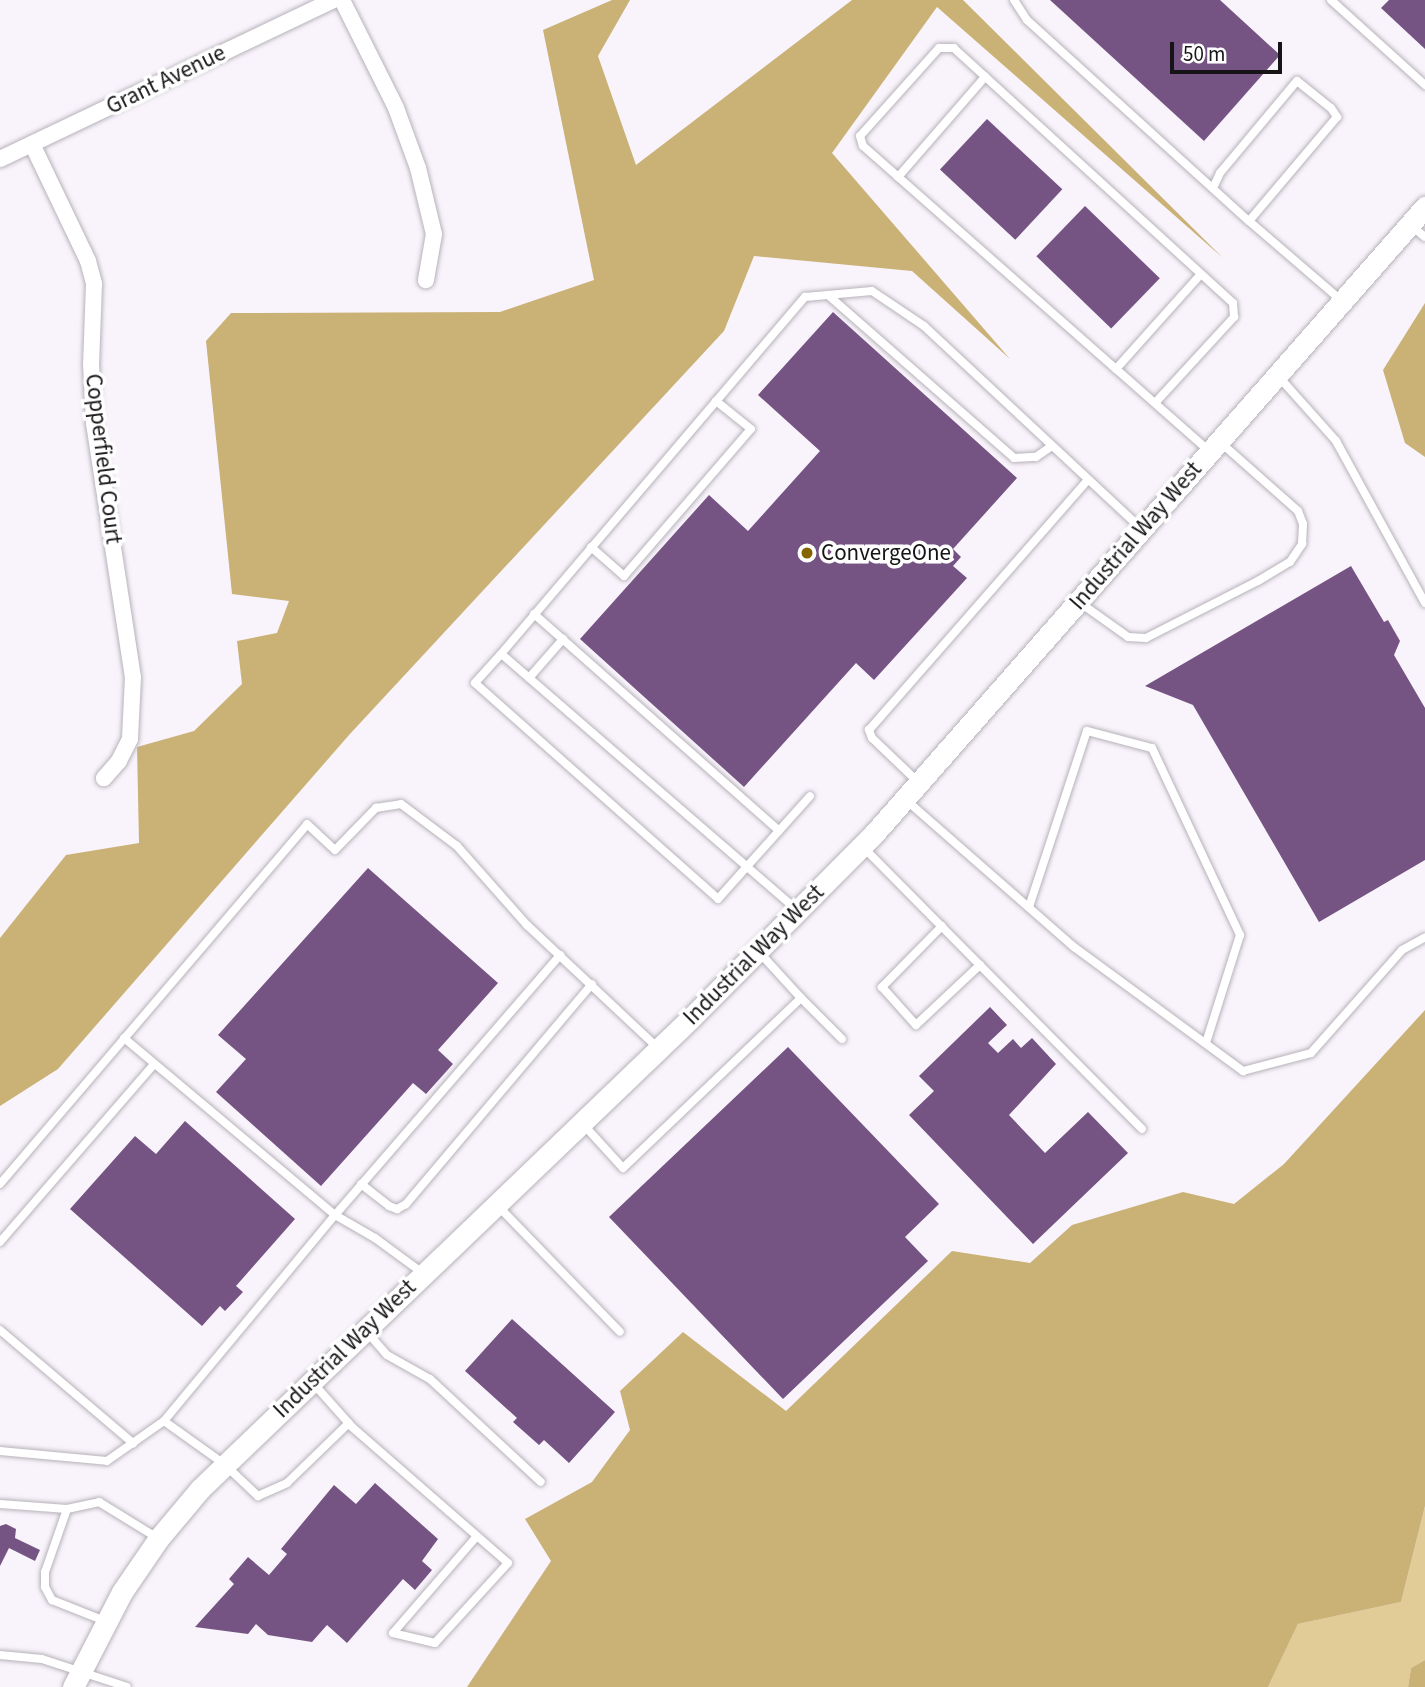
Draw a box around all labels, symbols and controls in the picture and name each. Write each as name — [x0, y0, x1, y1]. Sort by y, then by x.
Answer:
scale bar — [1173, 28, 1285, 72]
street label: Grant Avenue — [102, 39, 230, 121]
text: 50 m — [1183, 39, 1225, 69]
street label: Copperfield Court — [79, 372, 127, 546]
street label: Industrial Way West — [1064, 456, 1208, 616]
place label: ConvergeOne — [821, 539, 951, 567]
marker: ConvergeOne — [799, 545, 815, 561]
street label: Industrial Way West — [678, 879, 830, 1031]
street label: Industrial Way West — [268, 1274, 422, 1424]

